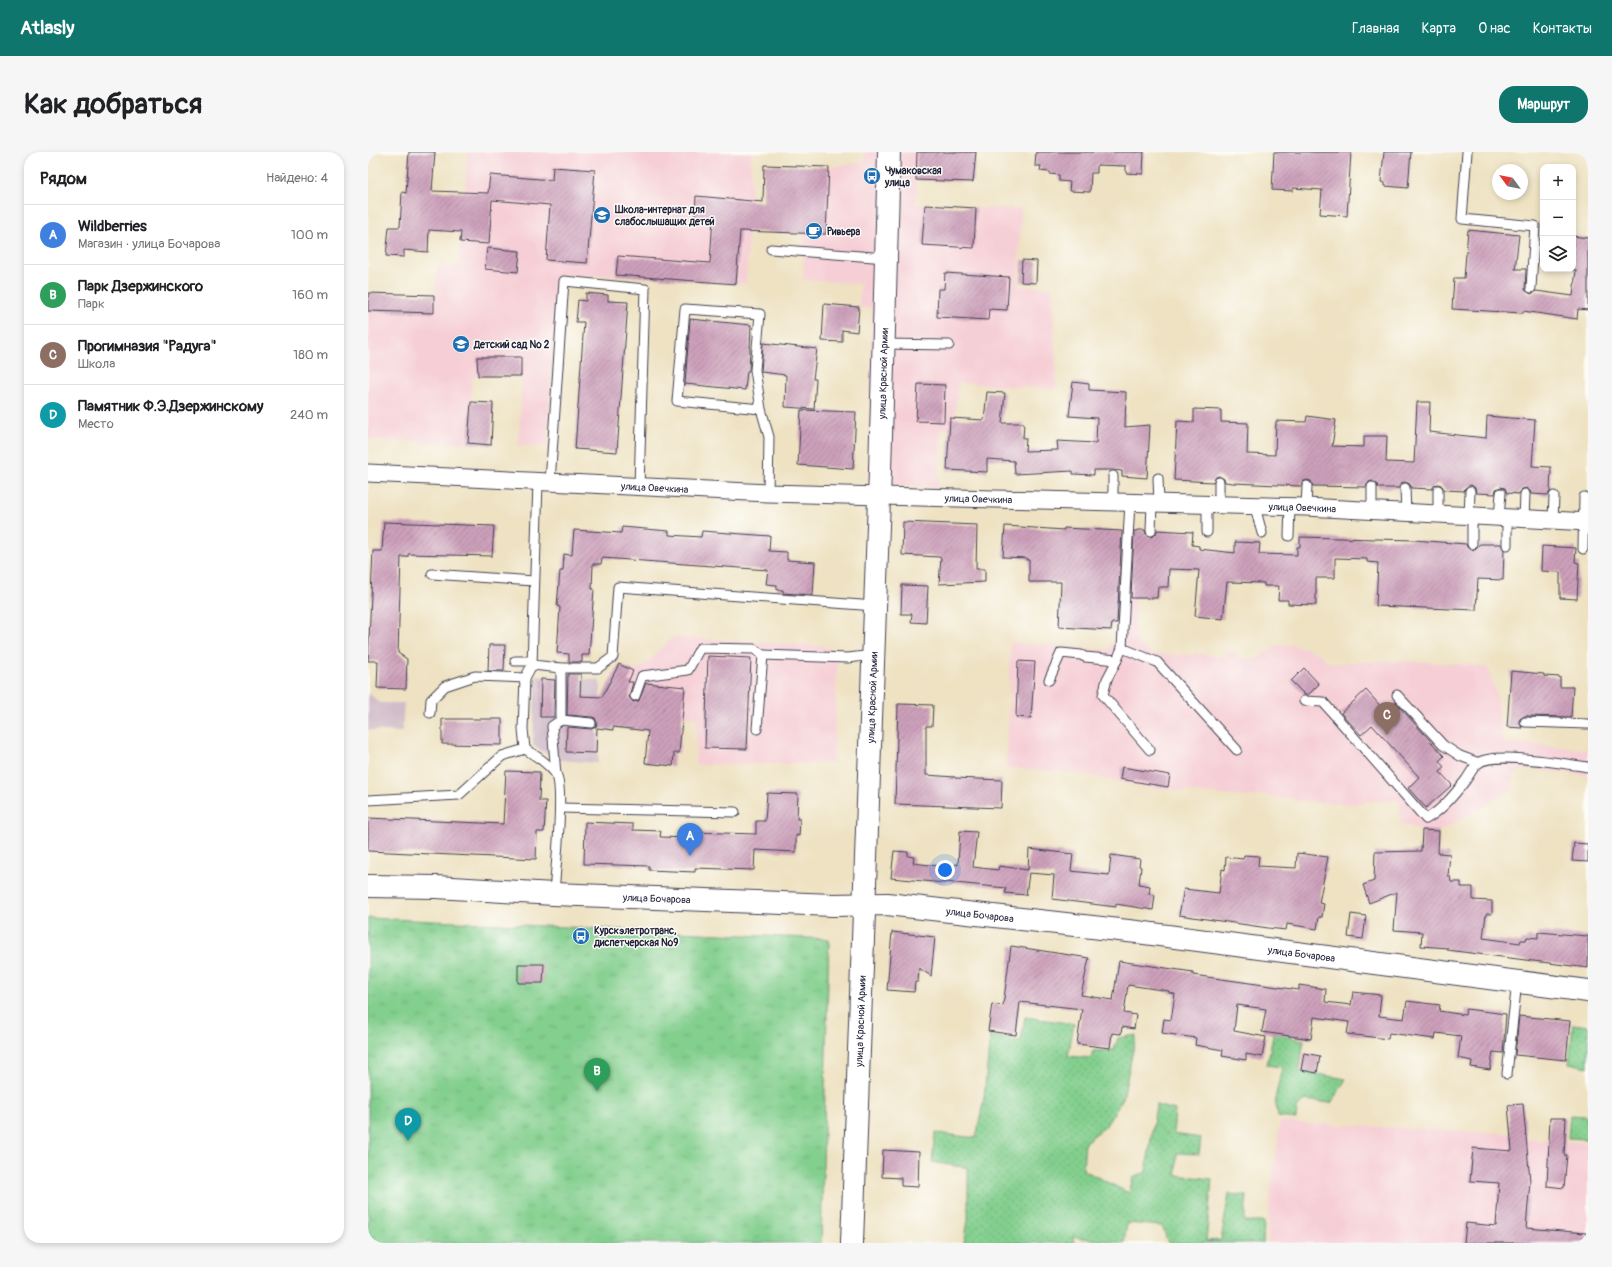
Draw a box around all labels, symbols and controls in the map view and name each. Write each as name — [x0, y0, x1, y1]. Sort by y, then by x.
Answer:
text: Atlasly — [20, 16, 74, 40]
text: Главная — [1352, 20, 1399, 37]
text: Карта — [1421, 20, 1456, 37]
text: О нас — [1478, 20, 1511, 37]
text: Контакты — [1533, 20, 1592, 37]
button: Маршрут — [1499, 86, 1588, 123]
text: Как добраться — [24, 87, 202, 122]
north arrow — [1492, 164, 1528, 200]
map controls — [1540, 164, 1576, 272]
button: + — [1540, 164, 1576, 200]
place label: Чумаковская улица — [884, 165, 942, 189]
bus stop icon: Чумаковская улица — [862, 166, 882, 186]
text: Рядом — [40, 168, 87, 189]
text: Найдено: 4 — [266, 170, 328, 186]
button: − — [1540, 200, 1576, 236]
place label: Школа-интернат для слабослышащих детей — [614, 204, 715, 228]
school or university icon: Школа-интернат для слабослышащих детей — [592, 205, 612, 225]
text: Wildberries — [78, 217, 147, 236]
cafe icon: Ривьера — [804, 221, 824, 241]
place label: Ривьера — [827, 226, 861, 238]
text: A — [49, 227, 57, 243]
text: 100 m — [291, 227, 328, 243]
text: Магазин · улица Бочарова — [78, 236, 220, 252]
button: layers — [1540, 236, 1576, 272]
text: Парк Дзержинского — [78, 277, 203, 296]
text: B — [49, 287, 57, 303]
text: 160 m — [292, 287, 328, 303]
text: Парк — [78, 296, 105, 312]
street label: улица Красной Армии — [876, 327, 891, 420]
school or university icon: Детский сад № 2 — [451, 334, 471, 354]
text: Прогимназия "Радуга" — [78, 337, 217, 356]
place label: Детский сад № 2 — [473, 339, 550, 351]
text: C — [49, 347, 57, 363]
text: 180 m — [293, 347, 328, 363]
text: Школа — [78, 356, 115, 372]
text: Памятник Ф.Э.Дзержинскому — [78, 397, 263, 416]
text: D — [49, 407, 57, 423]
text: 240 m — [290, 407, 328, 423]
text: Место — [78, 416, 114, 432]
street label: улица Овечкина — [619, 481, 689, 496]
street label: улица Овечкина — [943, 493, 1013, 506]
street label: улица Овечкина — [1267, 501, 1337, 516]
street label: улица Красной Армии — [865, 651, 880, 744]
pin: C — [1374, 702, 1400, 735]
pin: A — [677, 823, 703, 856]
your location — [935, 860, 955, 880]
street label: улица Бочарова — [622, 892, 691, 906]
street label: улица Бочарова — [944, 906, 1015, 925]
place label: Курскэлетротранс, диспетчерская №9 — [593, 925, 678, 949]
bus stop icon: Курскэлетротранс, диспетчерская №9 — [571, 926, 591, 946]
street label: улица Бочарова — [1266, 944, 1336, 965]
street label: улица Красной Армии — [853, 975, 869, 1068]
pin: B — [584, 1058, 610, 1091]
pin: D — [395, 1108, 421, 1141]

